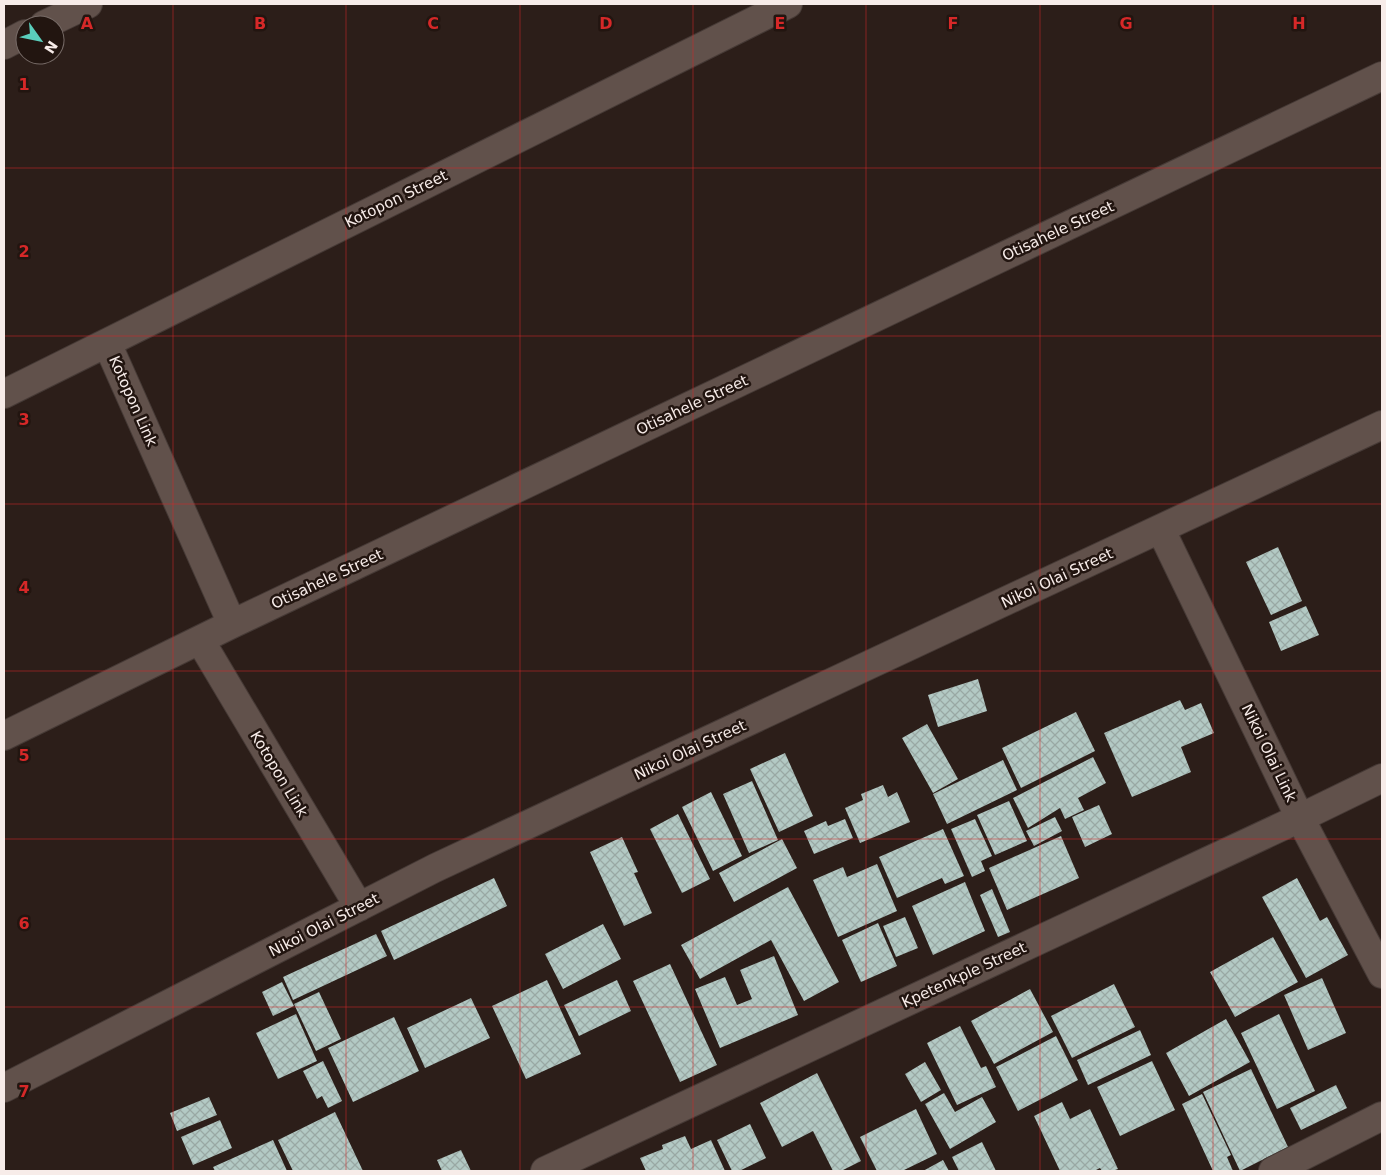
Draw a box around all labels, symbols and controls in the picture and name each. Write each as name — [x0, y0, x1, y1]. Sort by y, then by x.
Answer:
text: A — [81, 14, 94, 33]
text: B — [254, 14, 266, 33]
text: C — [427, 14, 439, 33]
text: D — [599, 14, 613, 33]
text: E — [775, 14, 785, 33]
text: F — [948, 14, 958, 33]
text: G — [1119, 14, 1133, 33]
text: H — [1292, 14, 1306, 33]
north arrow — [15, 15, 65, 65]
text: N — [41, 38, 61, 56]
text: 1 — [18, 75, 30, 94]
street label: Kotopon Street — [342, 166, 450, 232]
street label: Otisahele Street — [999, 197, 1117, 265]
text: 2 — [18, 242, 30, 261]
street label: Kotopon Link — [105, 353, 161, 449]
street label: Otisahele Street — [633, 371, 751, 439]
text: 3 — [18, 410, 30, 429]
street label: Nikoi Olai Street — [998, 544, 1116, 612]
street label: Otisahele Street — [268, 545, 386, 613]
text: 4 — [18, 578, 30, 597]
street label: Nikoi Olai Link — [1238, 701, 1301, 805]
street label: Nikoi Olai Street — [631, 716, 749, 784]
street label: Kotopon Link — [246, 728, 312, 820]
text: 5 — [18, 746, 30, 765]
street label: Nikoi Olai Street — [266, 889, 382, 961]
text: 6 — [18, 914, 30, 933]
street label: Kpetenkple Street — [899, 938, 1029, 1012]
text: 7 — [18, 1082, 30, 1101]

